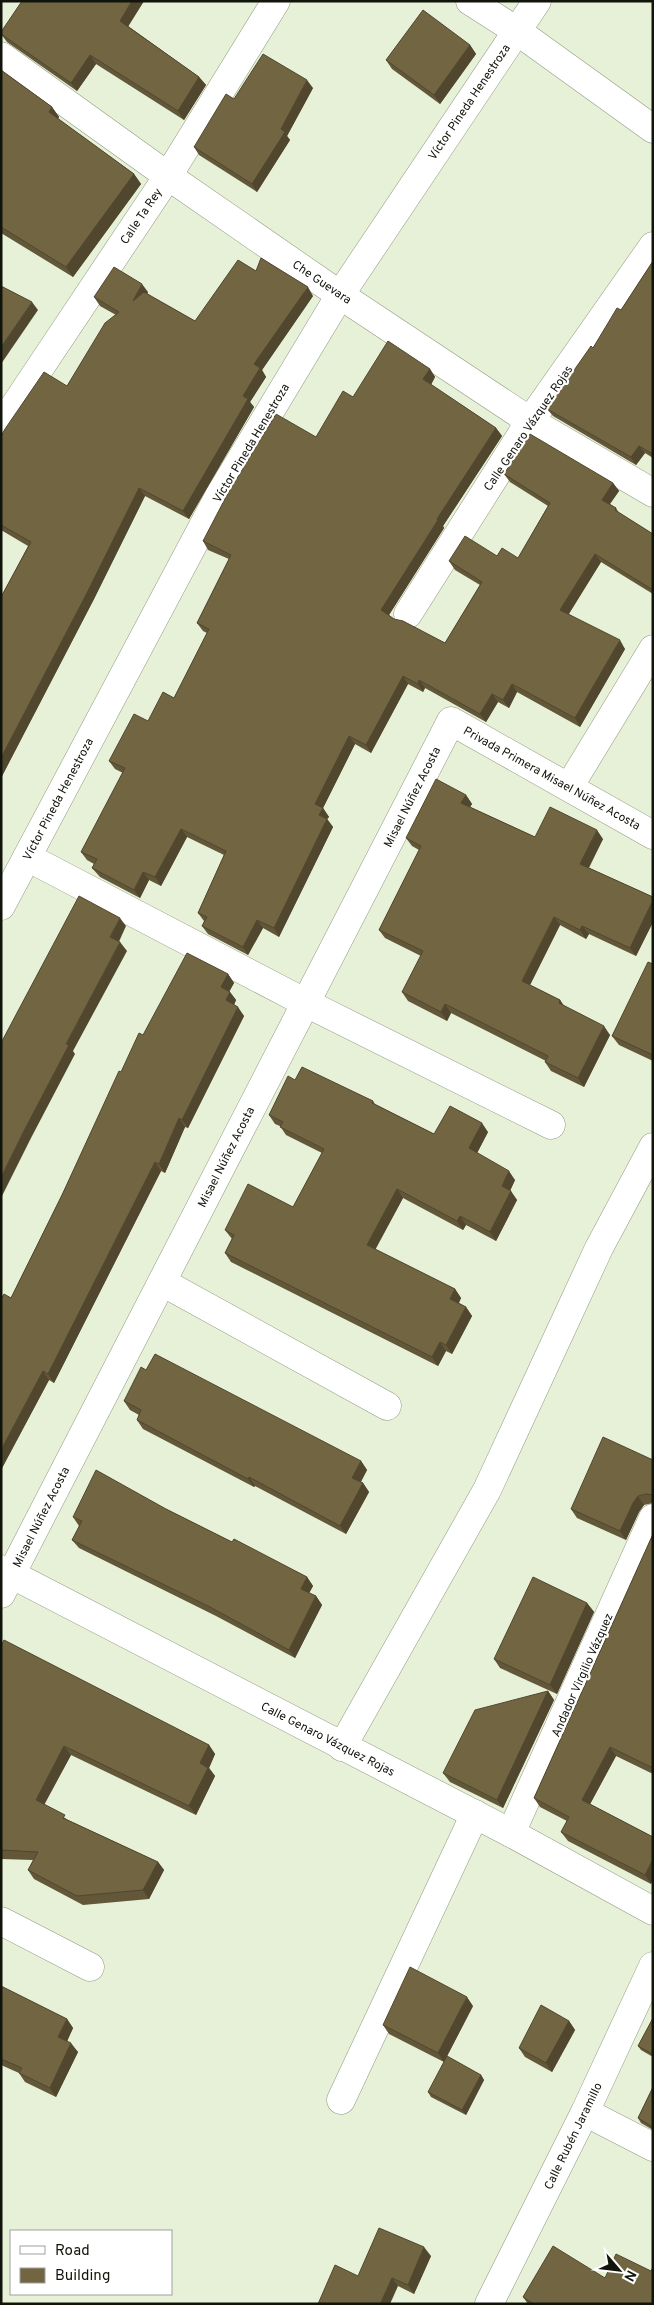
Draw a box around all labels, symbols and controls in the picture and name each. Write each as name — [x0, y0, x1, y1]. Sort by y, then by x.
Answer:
street label: Víctor Pineda Henestroza — [425, 41, 515, 164]
street label: Calle Ta Rey — [117, 185, 167, 248]
street label: Che Guevara — [289, 257, 354, 309]
street label: Calle Genaro Vázquez Rojas — [481, 363, 577, 495]
street label: Víctor Pineda Henestroza — [210, 381, 294, 506]
street label: Privada Primera Misael Núñez Acosta — [460, 723, 643, 834]
street label: Víctor Pineda Henestroza — [20, 735, 98, 864]
street label: Misael Núñez Acosta — [381, 744, 445, 850]
street label: Misael Núñez Acosta — [195, 1104, 259, 1210]
street label: Misael Núñez Acosta — [10, 1464, 74, 1570]
street label: Andador Virgilio Vázquez — [548, 1611, 617, 1740]
street label: Calle Genaro Vázquez Rojas — [258, 1699, 397, 1781]
street label: Calle Rubén Jaramillo — [541, 2080, 607, 2193]
legend — [10, 2230, 172, 2295]
text: Road — [55, 2242, 90, 2261]
north arrow — [594, 2245, 644, 2295]
text: Building — [55, 2267, 110, 2286]
text: N — [619, 2267, 639, 2284]

